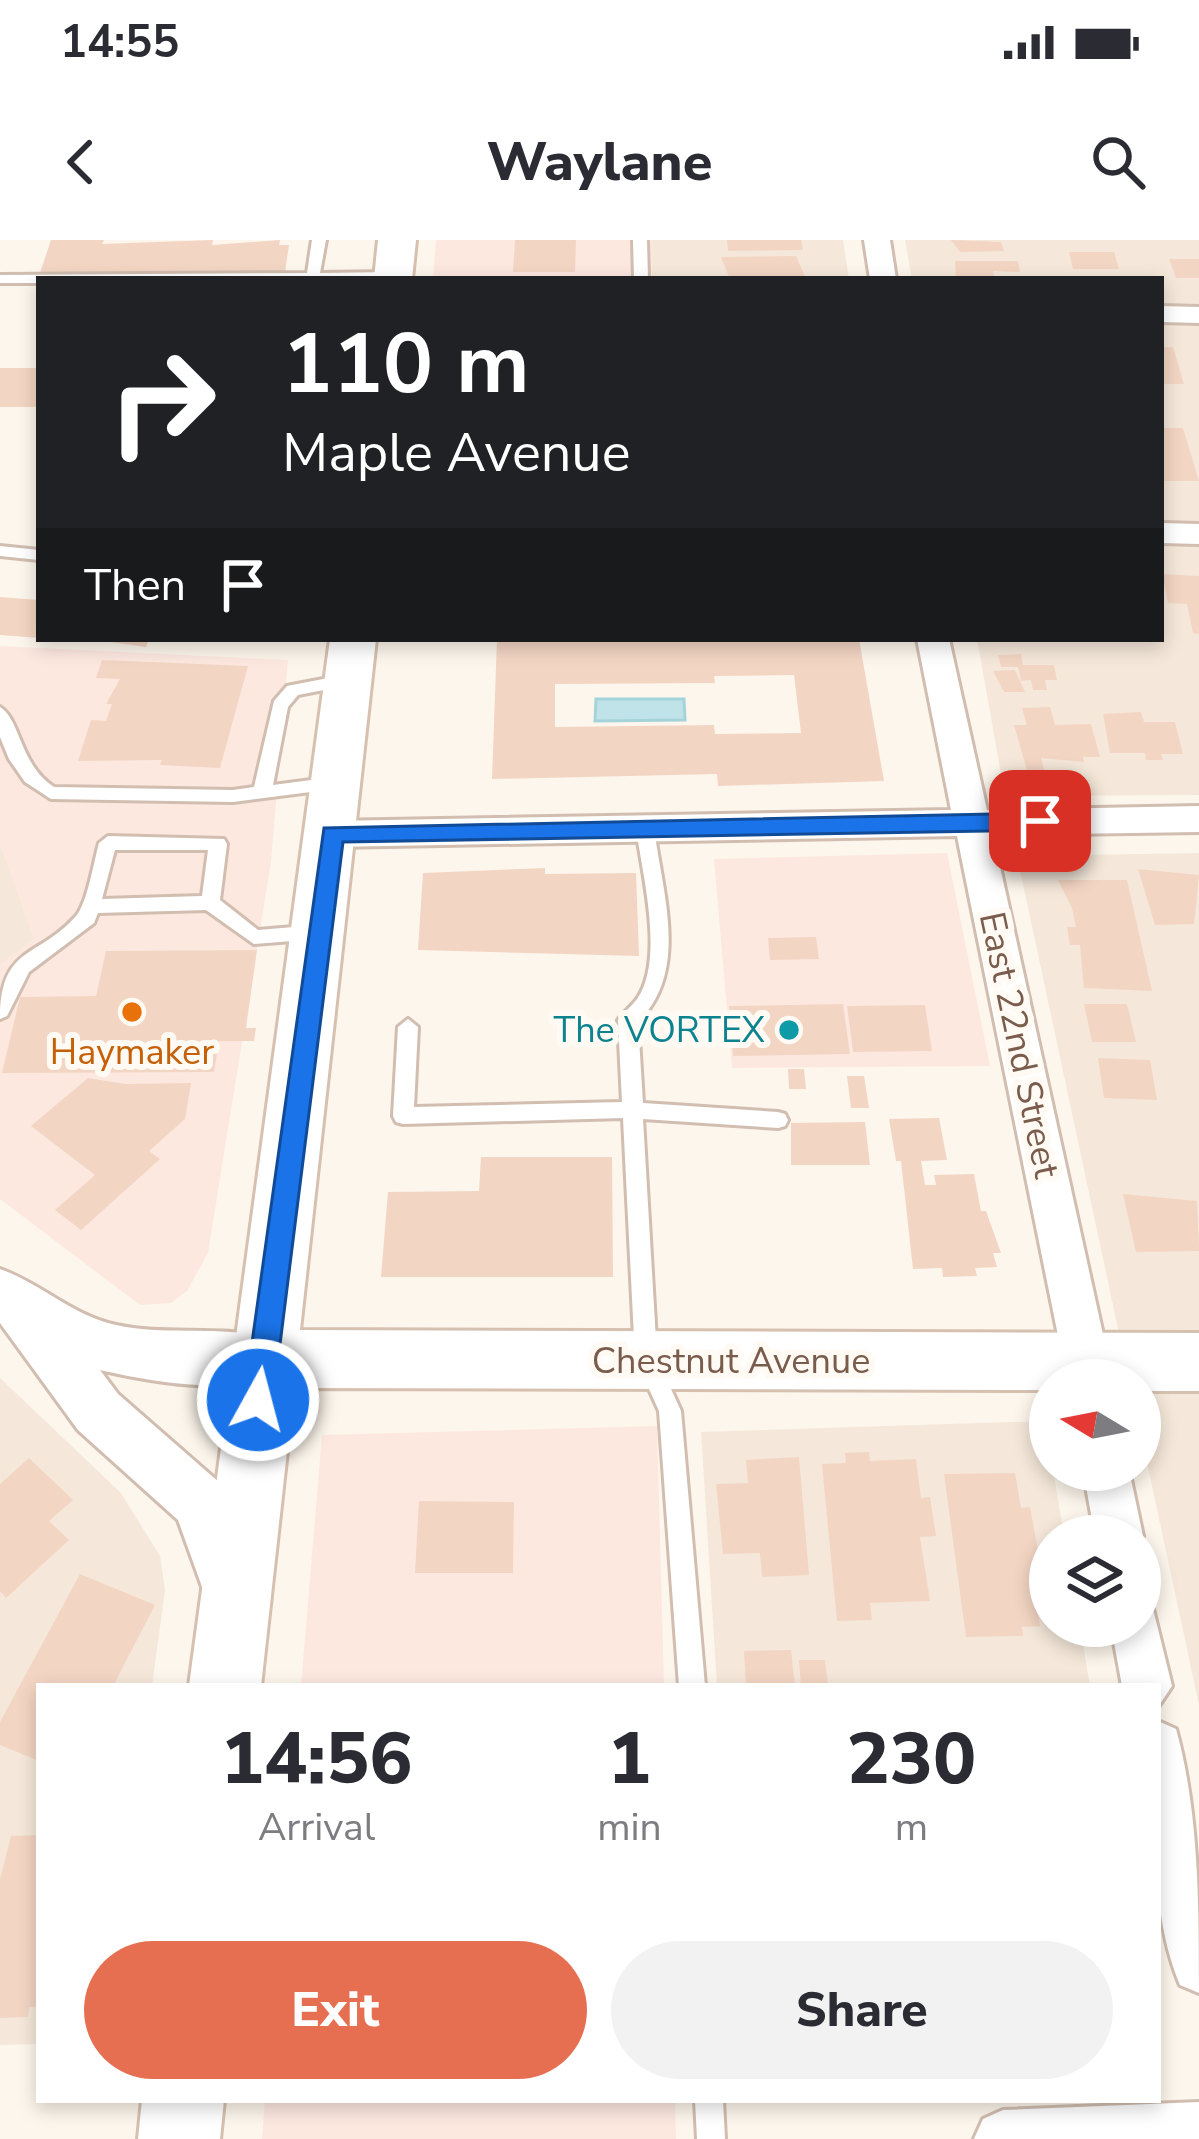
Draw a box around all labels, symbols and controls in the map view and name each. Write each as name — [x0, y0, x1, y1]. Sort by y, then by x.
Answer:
text: 14:55 — [60, 12, 179, 73]
text: Waylane — [487, 125, 712, 199]
icon: back — [48, 129, 114, 195]
icon: search — [1085, 129, 1151, 195]
text: 110 m — [282, 307, 530, 422]
icon: right — [84, 324, 240, 480]
text: Maple Avenue — [282, 416, 630, 490]
icon: arrive — [210, 552, 276, 618]
text: Then — [84, 555, 186, 616]
pin — [989, 770, 1091, 872]
icon: arrive — [1007, 788, 1073, 854]
street label: East 22nd Street — [967, 907, 1071, 1183]
marker: Haymaker — [119, 999, 145, 1025]
place label: The VORTEX — [554, 1006, 766, 1055]
marker: The VORTEX — [776, 1017, 802, 1043]
place label: Haymaker — [50, 1028, 214, 1077]
position arrow — [195, 1337, 321, 1463]
street label: Chestnut Avenue — [592, 1337, 870, 1386]
north arrow — [1029, 1359, 1161, 1491]
map controls — [1029, 1359, 1161, 1647]
button: layers — [1029, 1515, 1161, 1647]
text: 14:56 — [221, 1710, 412, 1808]
text: 1 — [608, 1710, 651, 1808]
text: 230 — [847, 1710, 976, 1808]
text: Arrival — [258, 1801, 375, 1854]
text: min — [597, 1801, 662, 1854]
text: m — [895, 1801, 928, 1854]
button: Exit — [84, 1941, 587, 2079]
button: Share — [611, 1941, 1113, 2079]

